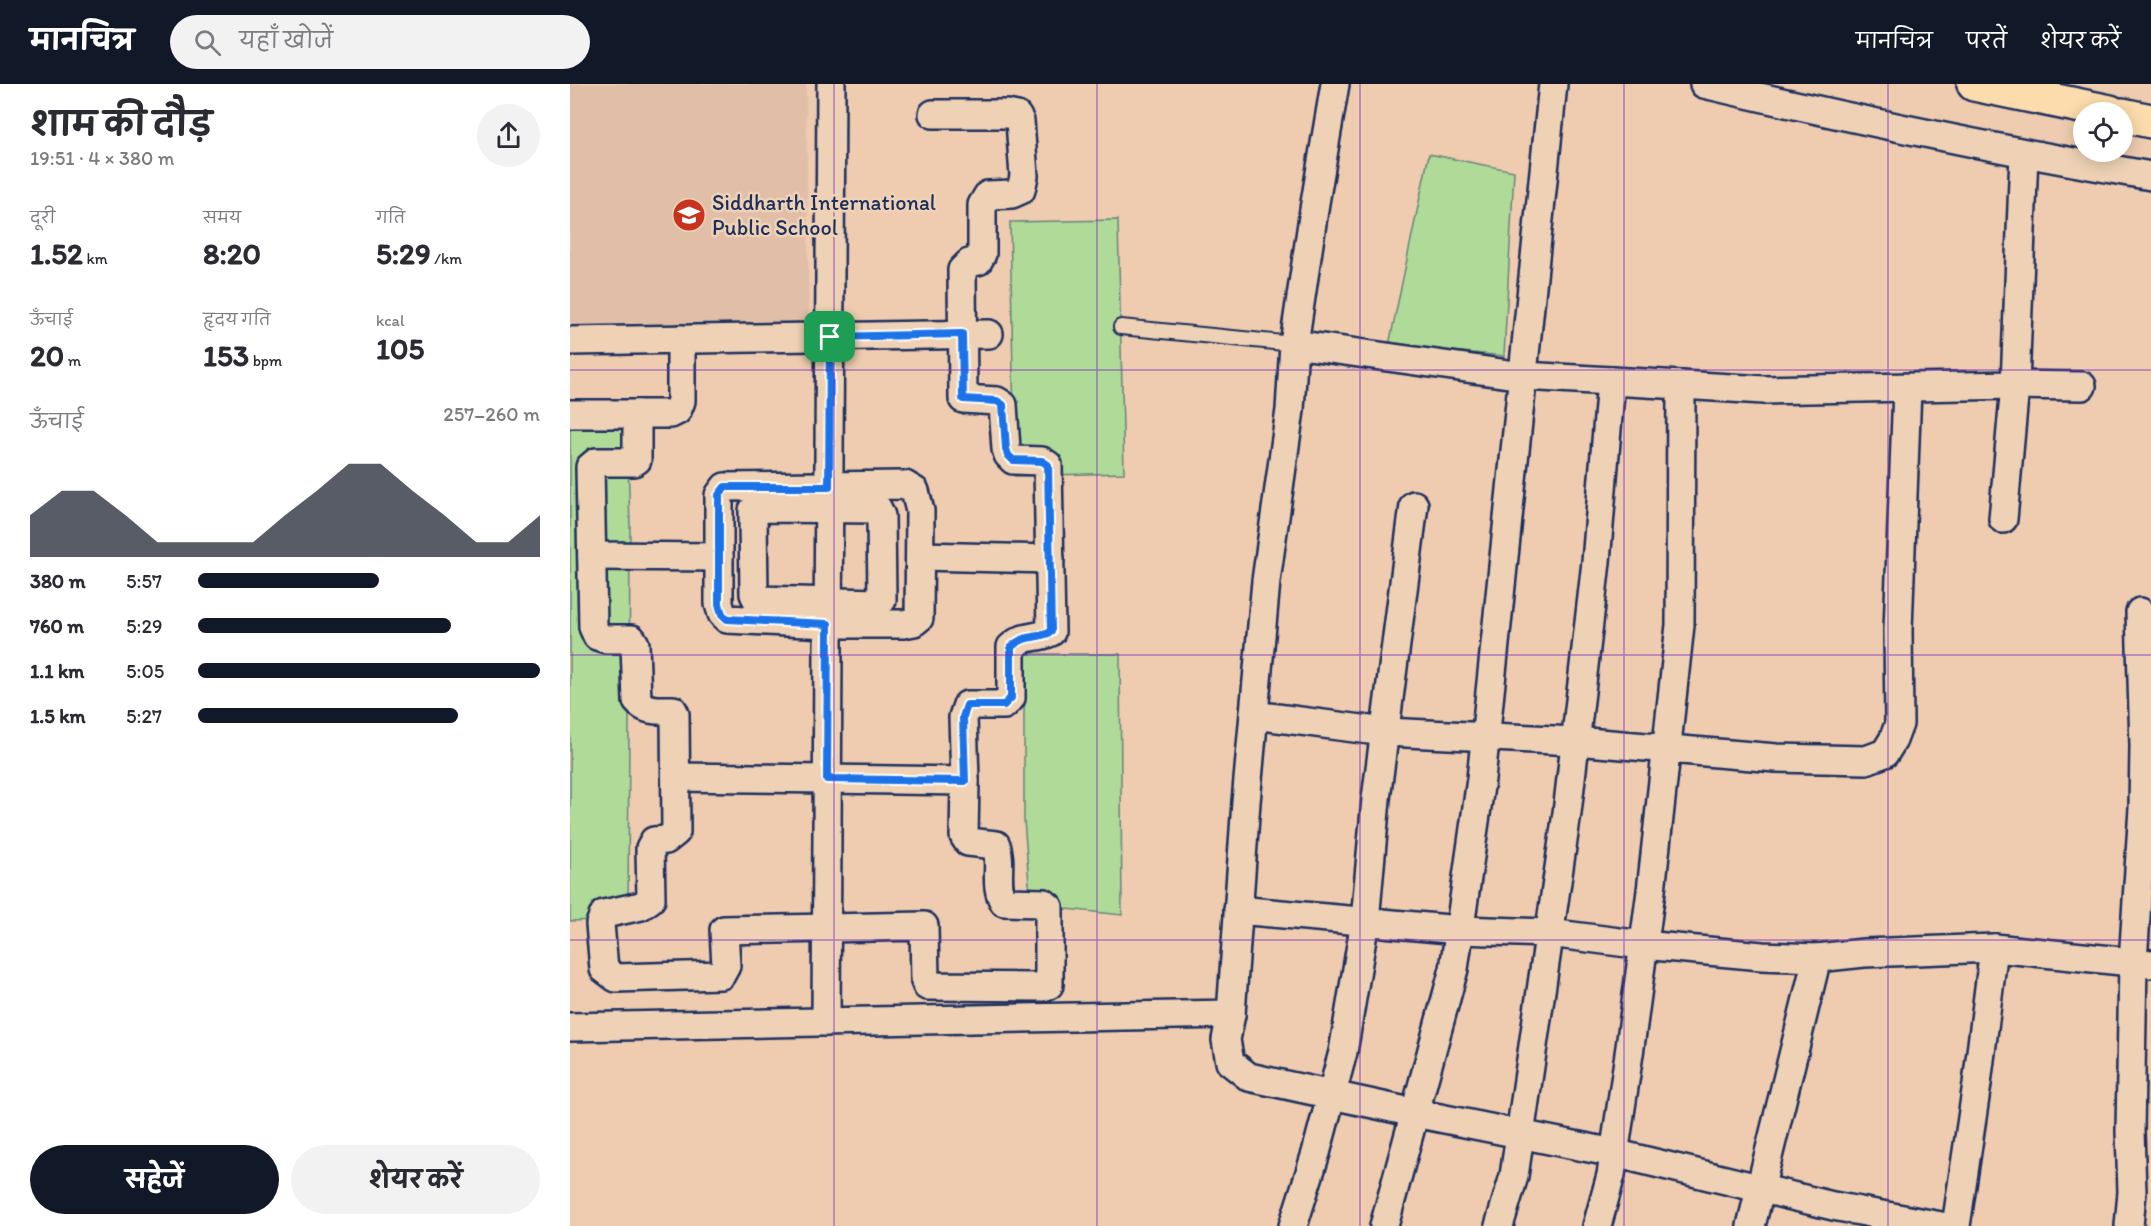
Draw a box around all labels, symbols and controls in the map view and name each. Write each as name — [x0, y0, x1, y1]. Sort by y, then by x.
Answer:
search box — [170, 15, 590, 69]
text: मानचित्र — [30, 23, 134, 57]
icon: search — [191, 26, 224, 59]
text: यहाँ खोजें — [239, 27, 333, 54]
text: मानचित्र — [1856, 28, 1933, 53]
text: परतें — [1966, 28, 2007, 53]
text: शेयर करें — [2040, 28, 2121, 53]
map controls — [2073, 102, 2133, 162]
button: locate — [2073, 102, 2133, 162]
text: शाम की दौड़ — [30, 104, 212, 143]
button: share — [477, 104, 540, 167]
text: 19:51 · 4 × 380 m — [30, 146, 175, 170]
place label: Siddharth International Public School — [712, 189, 936, 241]
school or university icon: Siddharth International Public School — [671, 197, 707, 233]
text: दूरी — [30, 208, 55, 227]
text: समय — [203, 208, 241, 227]
text: गति — [376, 208, 405, 227]
text: 1.52 — [30, 235, 83, 272]
text: 8:20 — [203, 235, 261, 272]
text: 5:29 — [376, 235, 431, 272]
text: km — [83, 249, 108, 268]
text: /km — [431, 249, 462, 268]
text: ऊँचाई — [30, 310, 73, 329]
text: हृदय गति — [203, 310, 270, 329]
text: kcal — [376, 311, 404, 330]
pin — [804, 311, 855, 362]
icon: arrive — [813, 320, 846, 353]
text: 105 — [376, 330, 424, 367]
text: 20 — [30, 337, 64, 374]
text: 153 — [203, 337, 249, 374]
text: m — [64, 351, 81, 370]
text: bpm — [249, 351, 282, 370]
text: 257–260 m — [443, 402, 540, 426]
text: ऊँचाई — [30, 409, 84, 433]
text: 380 m — [30, 569, 86, 593]
text: 5:57 — [126, 569, 162, 593]
text: 760 m — [30, 614, 84, 638]
text: 5:29 — [126, 614, 162, 638]
text: 1.1 km — [30, 659, 84, 683]
text: 5:05 — [126, 659, 164, 683]
text: 1.5 km — [30, 704, 86, 728]
text: 5:27 — [126, 704, 162, 728]
button: सहेजें — [30, 1145, 279, 1214]
button: शेयर करें — [291, 1145, 540, 1214]

